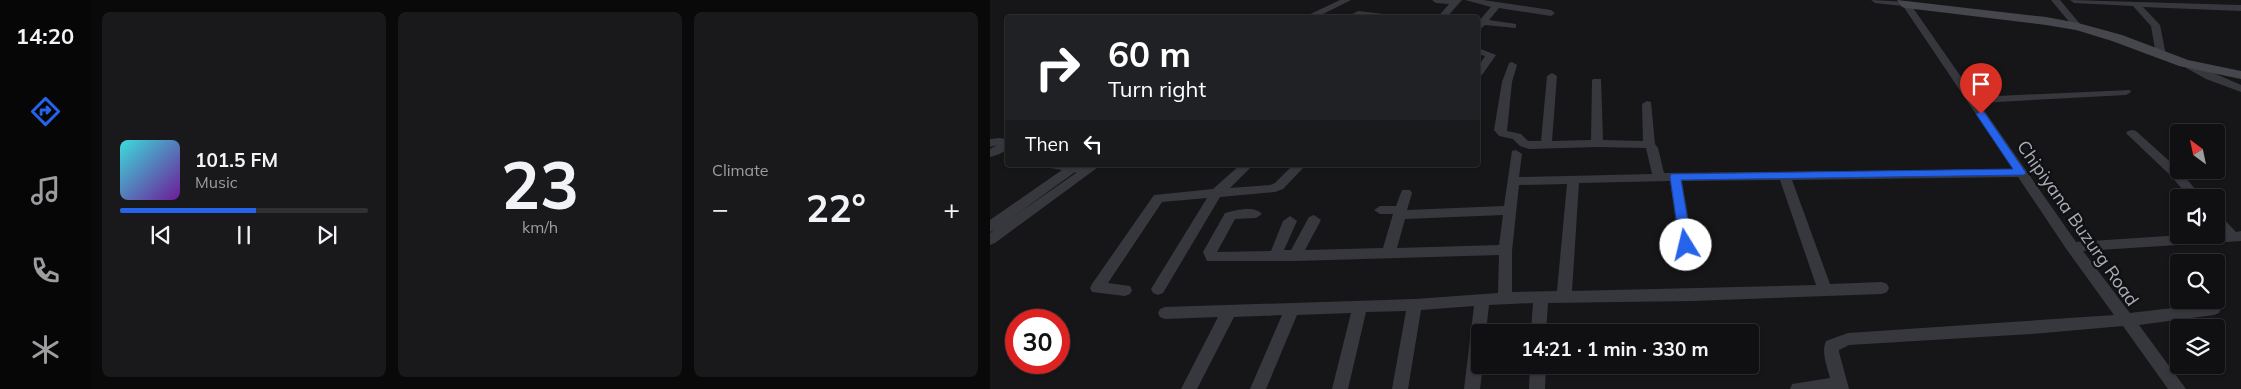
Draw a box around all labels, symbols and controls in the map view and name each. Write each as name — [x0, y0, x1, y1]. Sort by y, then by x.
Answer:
text: 14:20 — [16, 22, 74, 50]
text: 60 m — [1108, 32, 1191, 76]
icon: right — [1025, 35, 1090, 100]
pin — [1960, 63, 2002, 114]
icon: arrive — [1967, 70, 1995, 98]
text: Turn right — [1108, 75, 1206, 103]
icon: directions — [28, 94, 63, 129]
north arrow — [2170, 124, 2225, 179]
map controls — [2170, 124, 2225, 374]
icon: left — [1079, 130, 1107, 158]
text: Then — [1025, 132, 1069, 156]
street label: Chipiyana Buzurg Road — [2012, 136, 2144, 310]
text: 23 — [501, 144, 579, 225]
text: 101.5 FM — [195, 148, 278, 172]
text: Climate — [712, 160, 768, 180]
text: Music — [195, 172, 238, 192]
icon: music — [28, 173, 63, 208]
text: 22° — [806, 184, 866, 232]
button: sound — [2170, 189, 2225, 244]
text: − — [712, 191, 729, 226]
text: + — [943, 191, 960, 226]
text: km/h — [522, 217, 558, 237]
position arrow — [1659, 218, 1711, 270]
icon: previous — [147, 221, 175, 249]
icon: pause — [230, 221, 258, 249]
icon: next — [313, 221, 341, 249]
icon: phone — [28, 253, 63, 288]
button: search — [2170, 254, 2225, 309]
speed limit sign: 30 — [1005, 309, 1070, 374]
button: layers — [2170, 319, 2225, 374]
icon: climate — [28, 332, 63, 367]
text: 14:21 · 1 min · 330 m — [1521, 337, 1709, 361]

